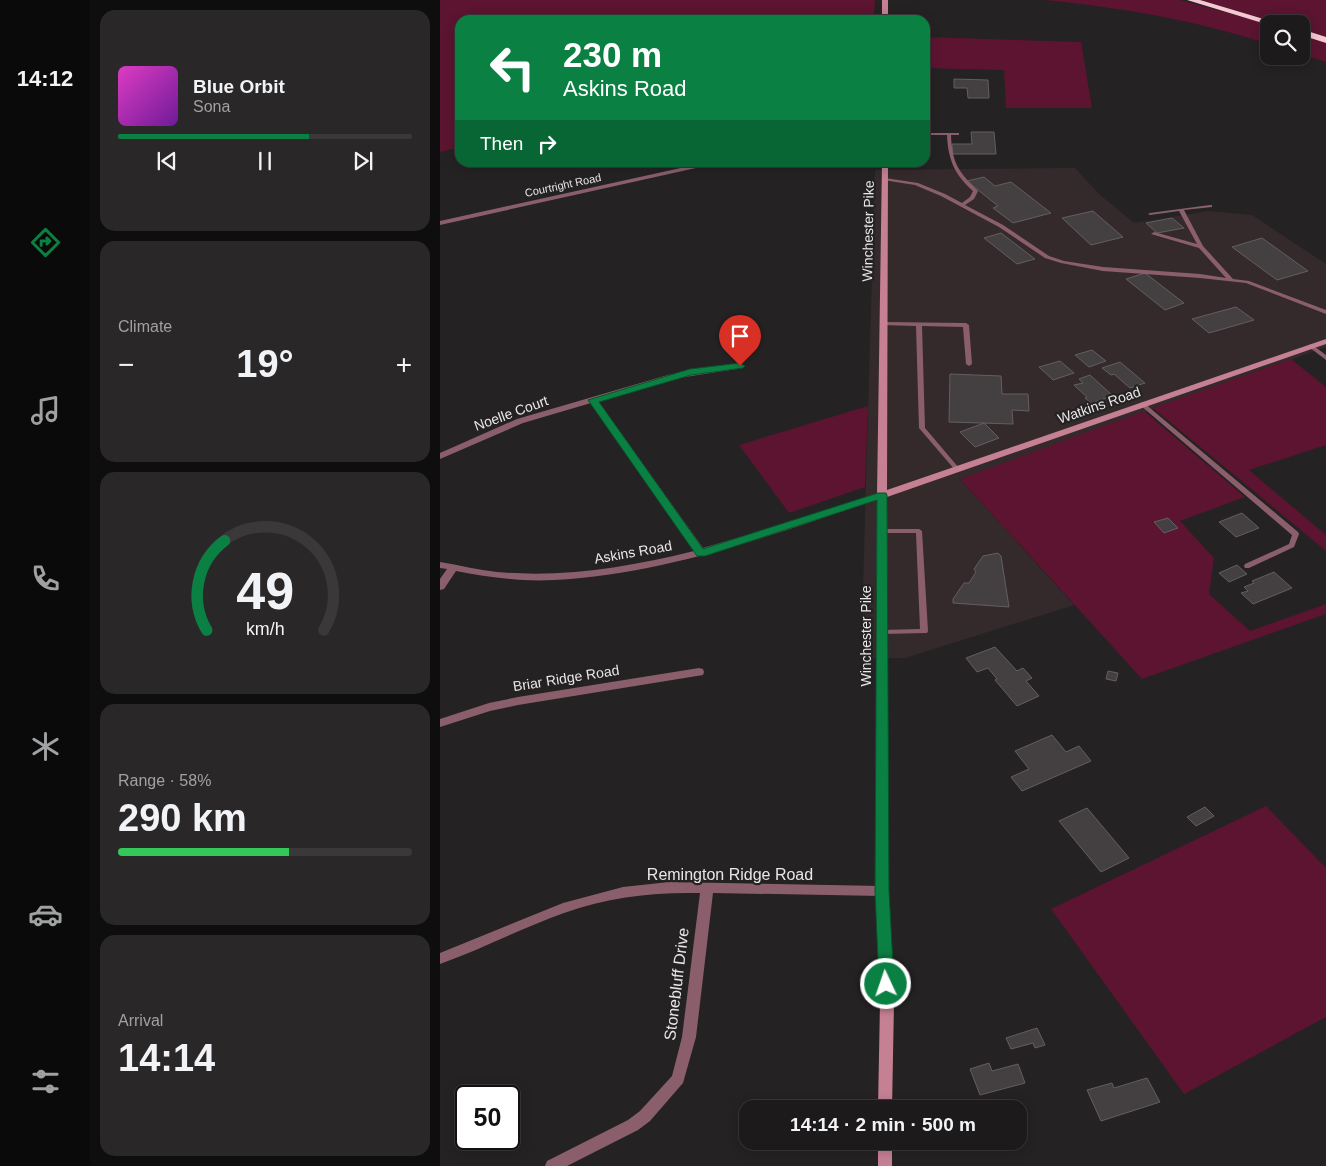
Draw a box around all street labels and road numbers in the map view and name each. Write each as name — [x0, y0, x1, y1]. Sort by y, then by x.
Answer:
street label: Courtright Road — [524, 171, 602, 199]
street label: Winchester Pike — [859, 180, 877, 282]
street label: Watkins Road — [1055, 383, 1143, 427]
street label: Noelle Court — [472, 392, 550, 434]
street label: Askins Road — [593, 537, 673, 567]
street label: Winchester Pike — [858, 585, 874, 687]
street label: Briar Ridge Road — [512, 662, 620, 694]
street label: Remington Ridge Road — [647, 866, 813, 883]
street label: Stonebluff Drive — [661, 927, 692, 1041]

